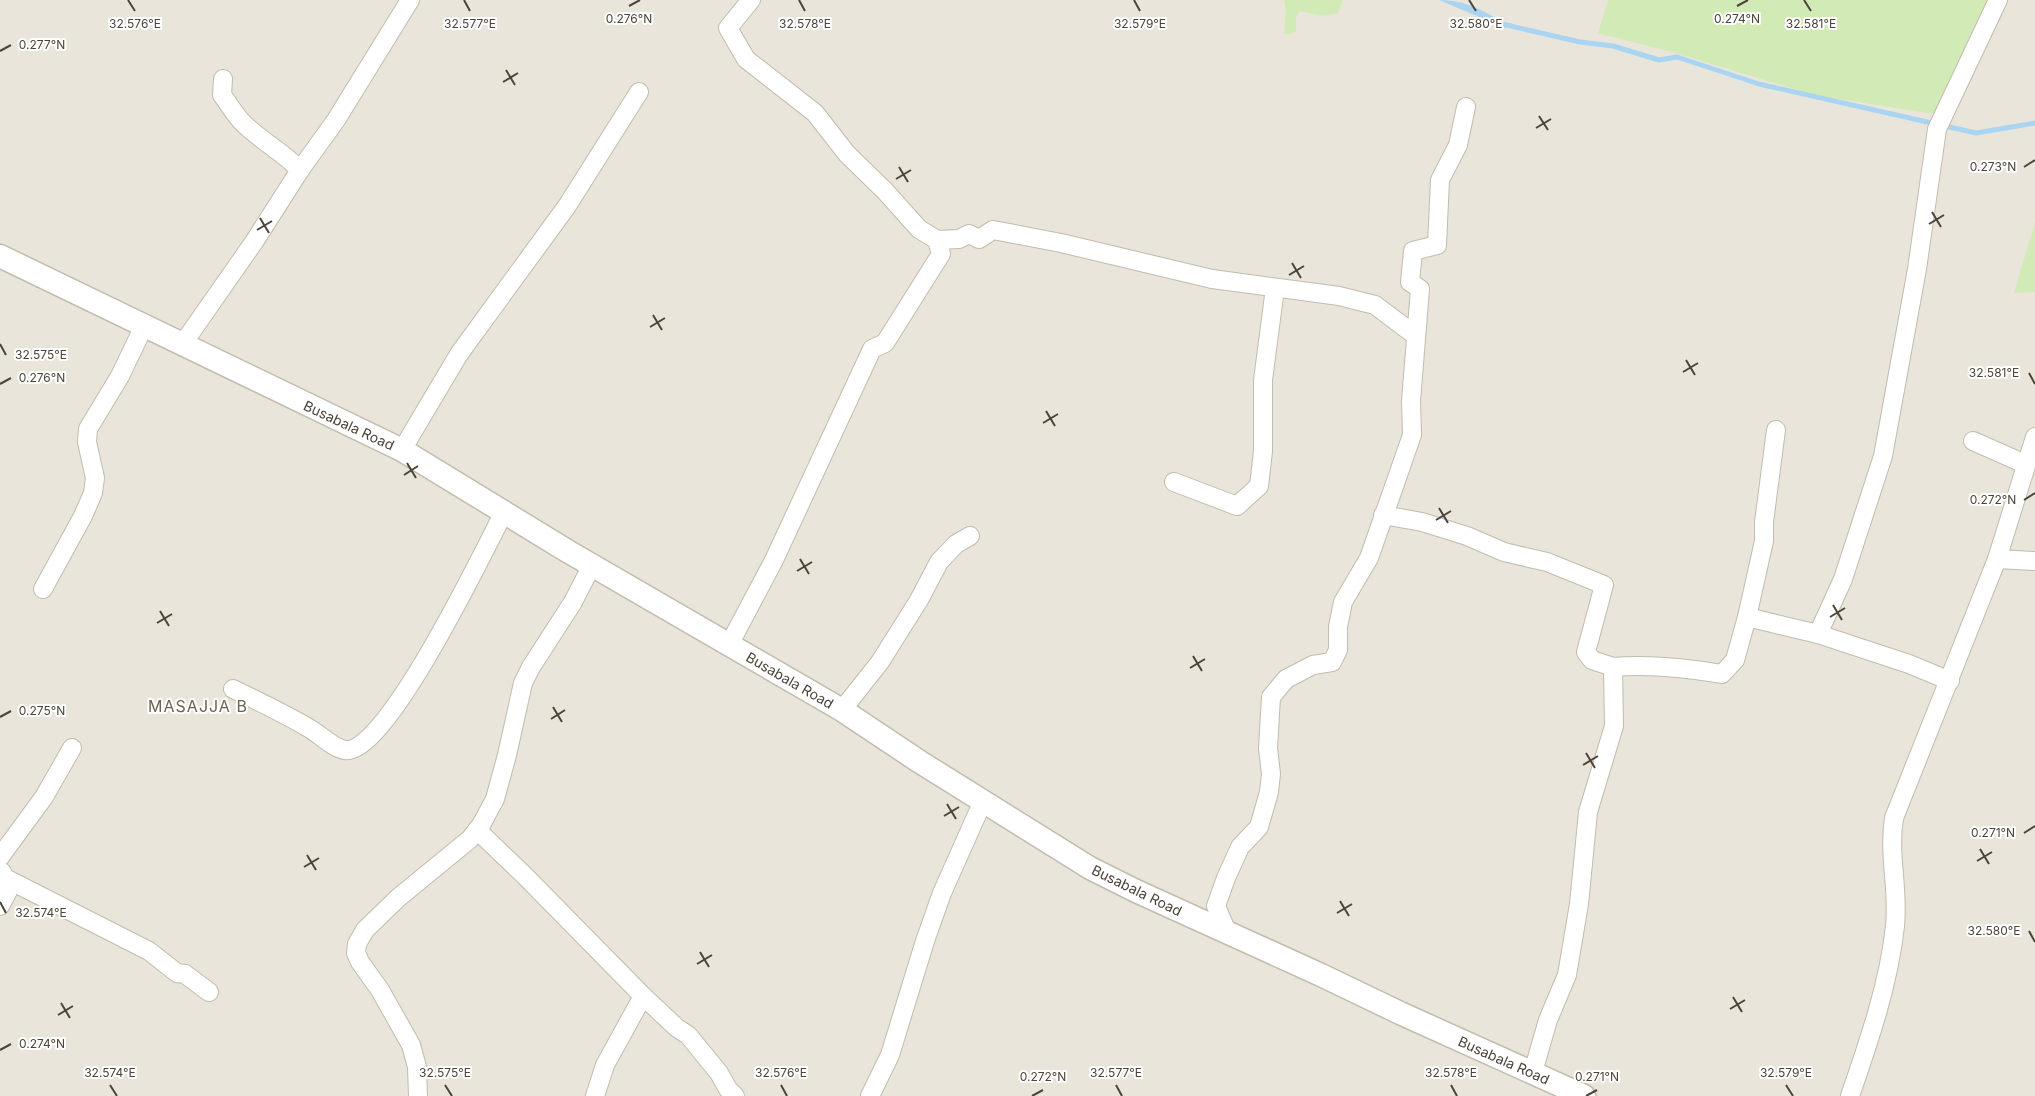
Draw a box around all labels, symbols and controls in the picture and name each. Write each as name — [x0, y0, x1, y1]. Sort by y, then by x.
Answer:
text: 0.276°N — [606, 11, 652, 26]
text: 0.274°N — [1714, 11, 1760, 26]
text: 32.576°E — [109, 16, 161, 31]
text: 32.577°E — [444, 16, 496, 31]
text: 32.578°E — [779, 16, 831, 31]
text: 32.579°E — [1114, 16, 1166, 31]
text: 32.580°E — [1450, 16, 1503, 31]
text: 32.581°E — [1786, 16, 1836, 31]
text: 0.277°N — [19, 37, 65, 52]
text: 0.273°N — [1970, 159, 2016, 174]
text: 32.575°E — [15, 347, 67, 362]
text: 32.581°E — [1969, 365, 2019, 380]
text: 0.276°N — [19, 370, 65, 385]
street label: Busabala Road — [301, 397, 397, 453]
text: 0.272°N — [1970, 492, 2016, 507]
street label: Busabala Road — [743, 648, 837, 712]
district label: MASAJJA B — [148, 696, 248, 716]
text: 0.275°N — [19, 703, 65, 718]
text: 0.271°N — [1971, 825, 2015, 840]
street label: Busabala Road — [1089, 861, 1185, 919]
text: 32.574°E — [15, 905, 67, 920]
text: 32.580°E — [1968, 923, 2021, 938]
street label: Busabala Road — [1456, 1032, 1552, 1088]
text: 0.274°N — [19, 1036, 65, 1051]
text: 32.574°E — [84, 1065, 136, 1080]
text: 32.575°E — [419, 1065, 471, 1080]
text: 32.576°E — [755, 1065, 807, 1080]
text: 32.577°E — [1090, 1065, 1142, 1080]
text: 32.578°E — [1425, 1065, 1477, 1080]
text: 32.579°E — [1760, 1065, 1812, 1080]
text: 0.272°N — [1020, 1069, 1066, 1084]
text: 0.271°N — [1575, 1069, 1619, 1084]

